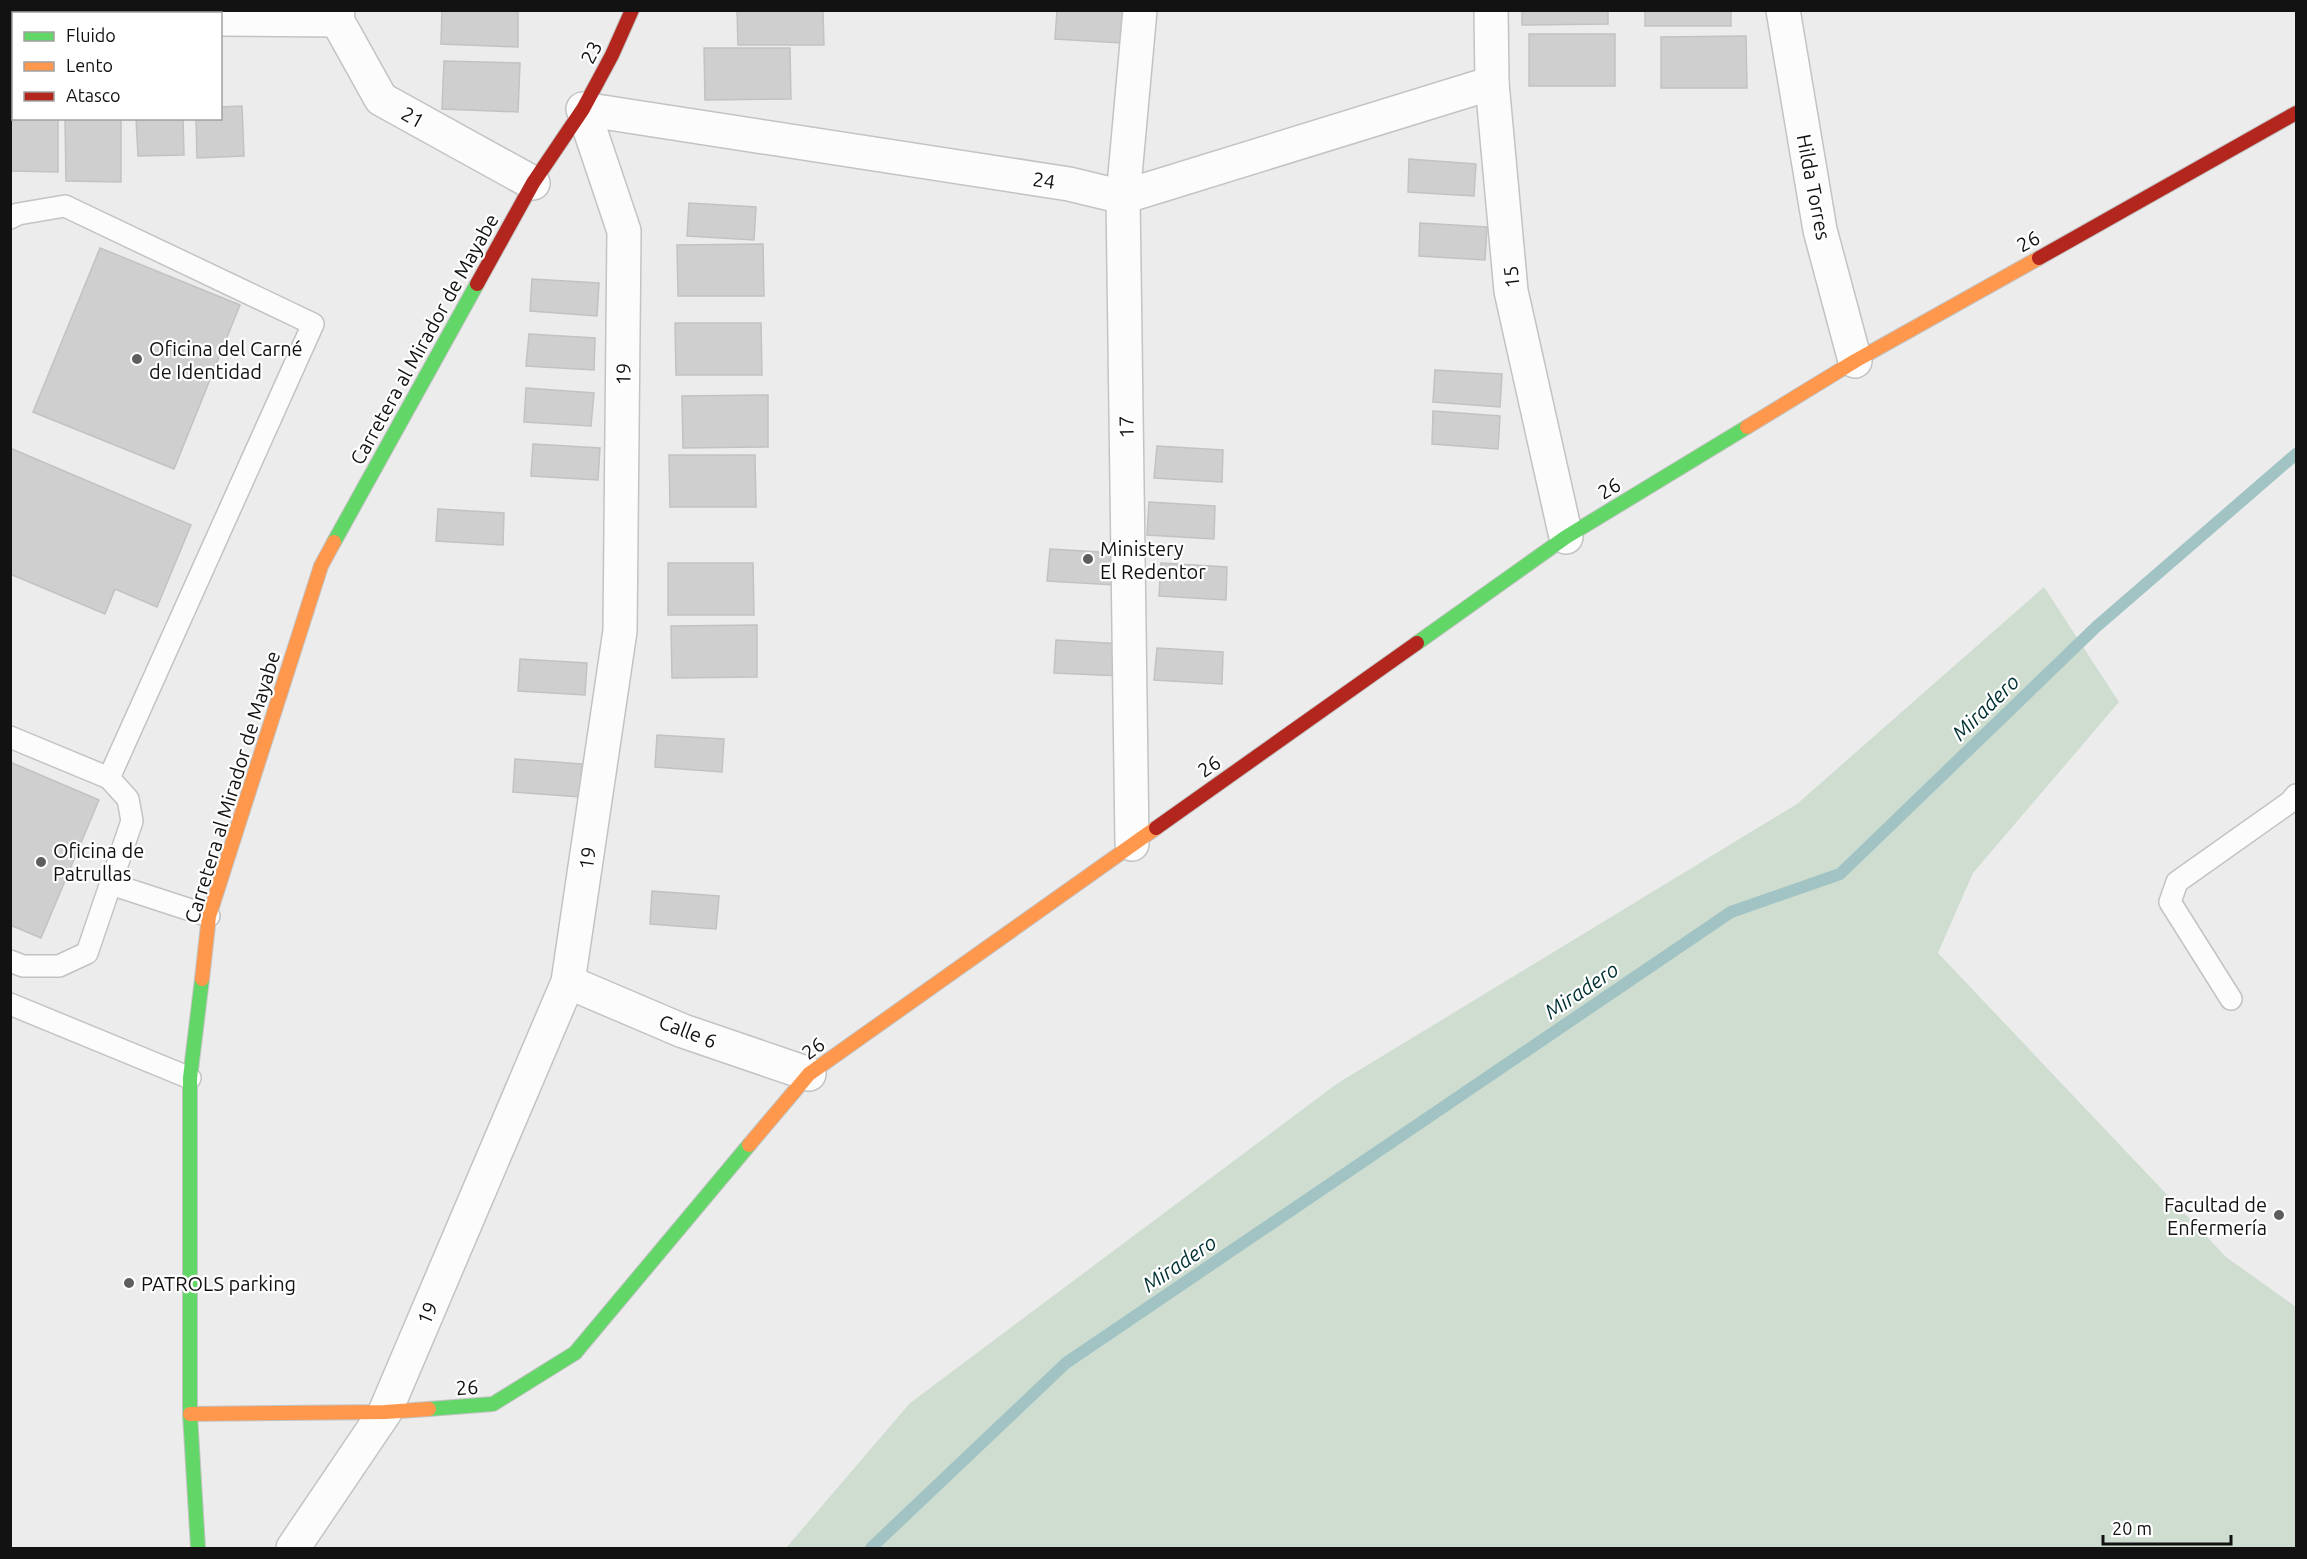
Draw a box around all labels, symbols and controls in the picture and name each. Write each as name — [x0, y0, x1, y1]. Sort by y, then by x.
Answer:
legend — [12, 12, 222, 120]
text: Fluido — [66, 25, 116, 45]
street label: 23 — [576, 37, 606, 67]
text: Lento — [66, 55, 113, 75]
text: Atasco — [66, 85, 121, 105]
street label: 21 — [398, 101, 428, 133]
street label: Hilda Torres — [1792, 132, 1836, 242]
street label: 24 — [1031, 167, 1057, 193]
street label: Carretera al Mirador de Mayabe — [345, 210, 503, 468]
street label: 26 — [2013, 225, 2043, 257]
street label: 15 — [1498, 265, 1524, 289]
place label: Oficina del Carné de Identidad — [149, 337, 303, 383]
marker: Oficina del Carné de Identidad — [130, 352, 144, 366]
street label: 19 — [611, 363, 635, 385]
street label: 17 — [1114, 416, 1138, 438]
street label: 26 — [1593, 472, 1625, 504]
place label: Ministery El Redentor — [1100, 537, 1206, 583]
marker: Ministery El Redentor — [1081, 552, 1095, 566]
street label: Carretera al Mirador de Mayabe — [180, 648, 284, 926]
water label: Miradero — [1946, 669, 2024, 745]
street label: 26 — [1193, 750, 1225, 782]
place label: Oficina de Patrullas — [53, 839, 144, 885]
street label: 19 — [574, 845, 600, 871]
marker: Oficina de Patrullas — [34, 855, 48, 869]
water label: Miradero — [1540, 957, 1622, 1023]
street label: Calle 6 — [656, 1010, 720, 1052]
street label: 26 — [797, 1032, 829, 1064]
place label: Facultad de Enfermería — [2164, 1193, 2267, 1239]
marker: Facultad de Enfermería — [2272, 1208, 2286, 1222]
water label: Miradero — [1138, 1230, 1220, 1296]
place label: PATROLS parking — [141, 1272, 296, 1295]
marker: PATROLS parking — [122, 1276, 136, 1290]
street label: 19 — [412, 1298, 442, 1328]
street label: 26 — [455, 1375, 479, 1399]
scale bar — [2103, 1508, 2230, 1546]
text: 20 m — [2112, 1518, 2152, 1538]

